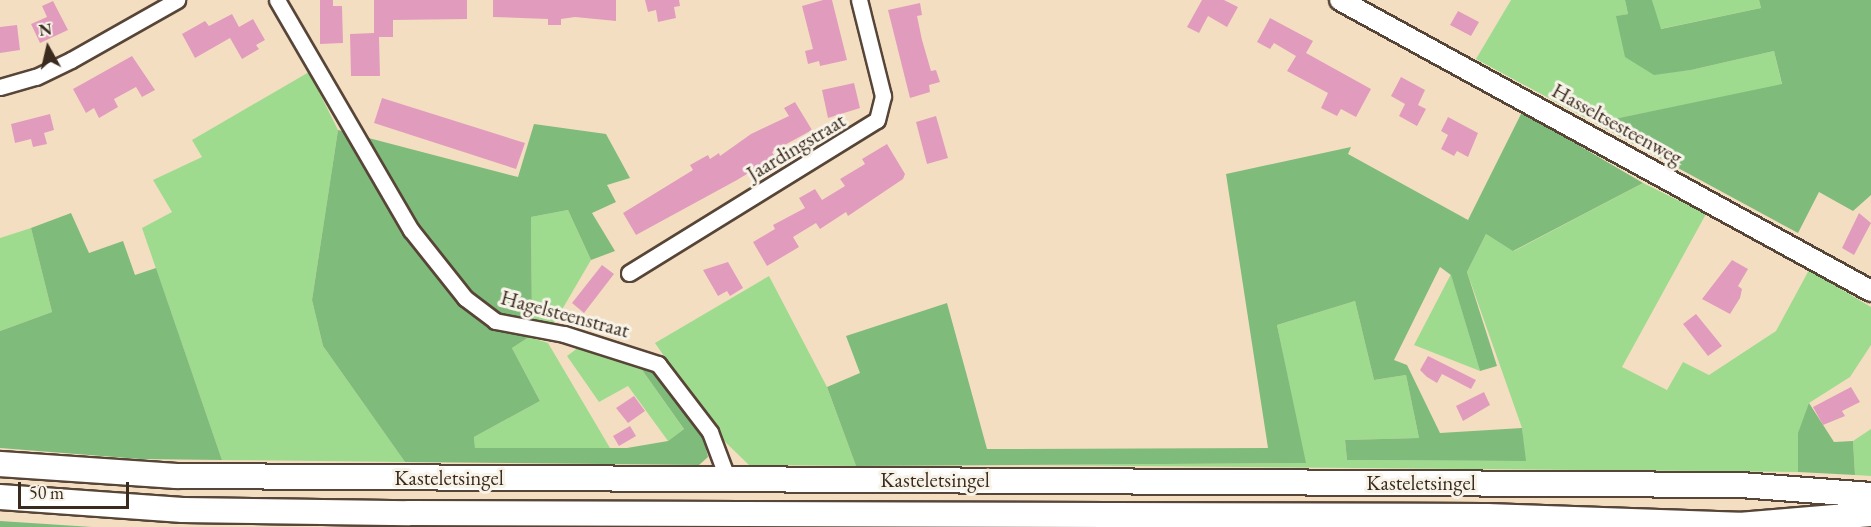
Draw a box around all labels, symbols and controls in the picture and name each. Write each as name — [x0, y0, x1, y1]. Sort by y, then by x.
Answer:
north arrow — [18, 18, 78, 78]
text: N — [38, 18, 53, 41]
street label: Hasseltsesteenweg — [1547, 78, 1687, 170]
street label: Jaardingstraat — [742, 108, 850, 186]
street label: Hagelsteenstraat — [498, 285, 632, 343]
street label: Kasteletsingel — [394, 465, 504, 491]
street label: Kasteletsingel — [880, 467, 990, 493]
scale bar — [21, 470, 132, 508]
street label: Kasteletsingel — [1366, 470, 1476, 496]
text: 50 m — [29, 481, 64, 504]

